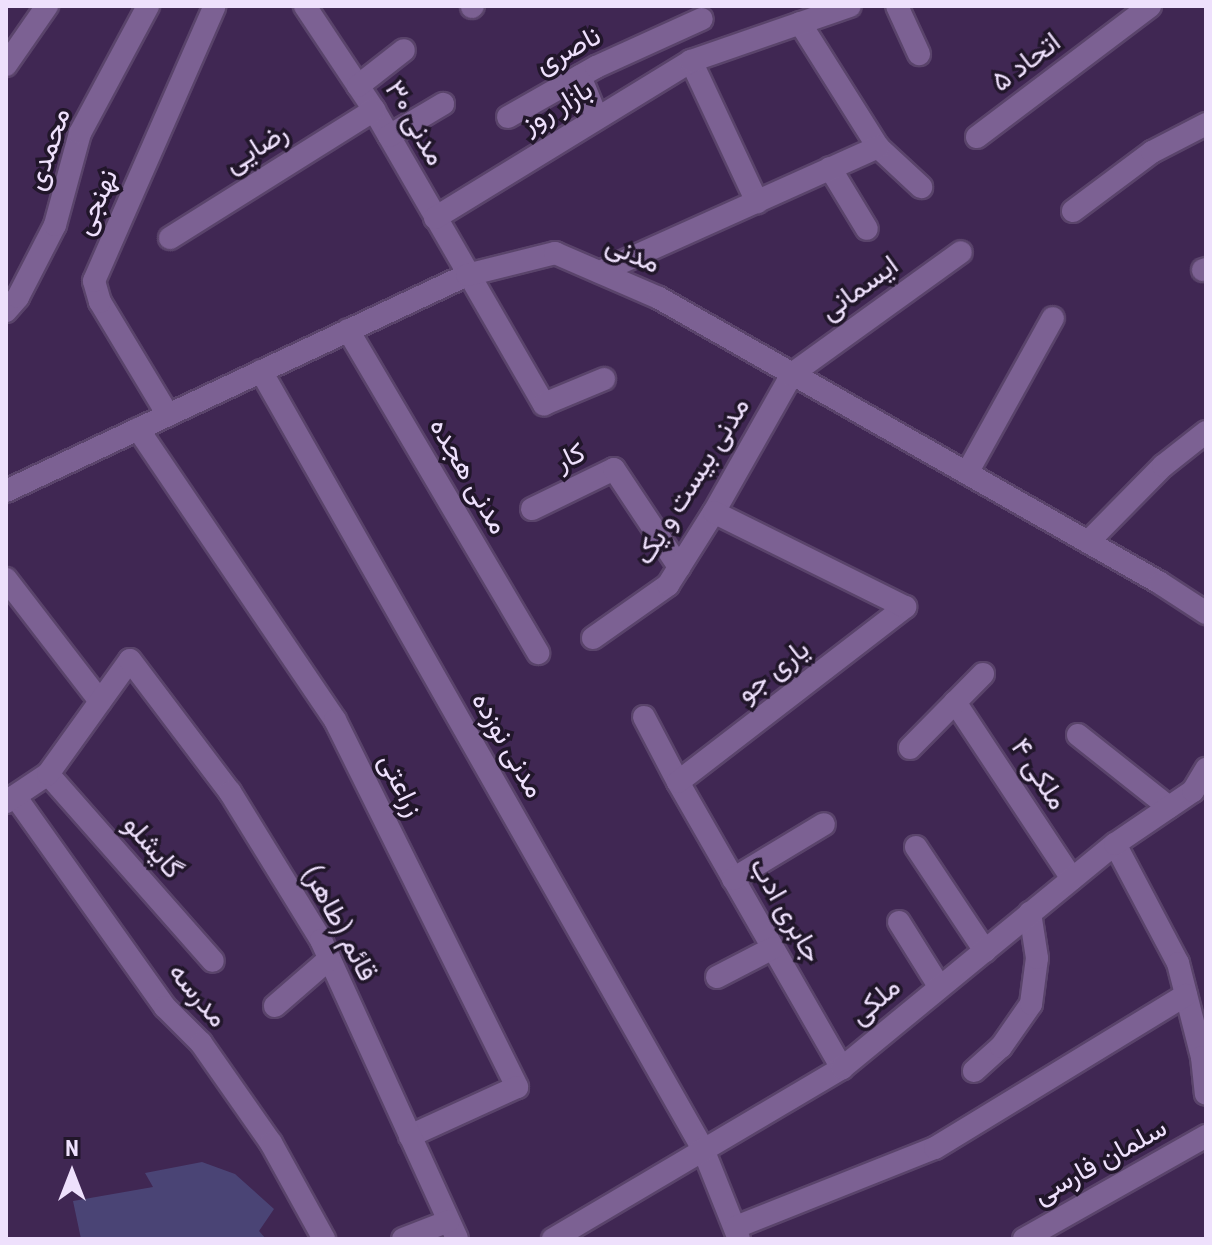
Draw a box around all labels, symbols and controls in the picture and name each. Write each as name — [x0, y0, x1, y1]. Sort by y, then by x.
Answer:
street label: ناصری — [530, 19, 606, 81]
street label: اتحاد ۵ — [985, 25, 1067, 99]
street label: بازار روز — [515, 73, 599, 141]
street label: مدنی ۳۰ — [377, 74, 453, 172]
street label: محمدی — [18, 103, 78, 195]
street label: رضایی — [218, 116, 294, 180]
street label: نهنجی — [67, 164, 125, 240]
street label: مدنی — [601, 227, 665, 281]
street label: ایسمانی — [813, 248, 905, 328]
street label: مدنی بیست و یک — [627, 391, 757, 571]
street label: مدنی هجده — [422, 412, 516, 540]
street label: کار — [549, 435, 591, 479]
street label: یاری جو — [730, 632, 816, 710]
street label: مدنی نوزده — [464, 686, 552, 804]
street label: ملکی ۴ — [1003, 732, 1075, 816]
street label: زراعتی — [371, 748, 431, 822]
street label: گایشلو — [116, 808, 190, 886]
street label: جابری ادب — [743, 851, 829, 969]
street label: قائم (طاهر) — [295, 859, 385, 987]
street label: مدرسه — [161, 956, 235, 1034]
street label: ملکی — [843, 970, 907, 1032]
street label: سلمان فارسی — [1027, 1111, 1173, 1211]
north arrow — [32, 1133, 112, 1213]
text: N — [65, 1136, 79, 1161]

